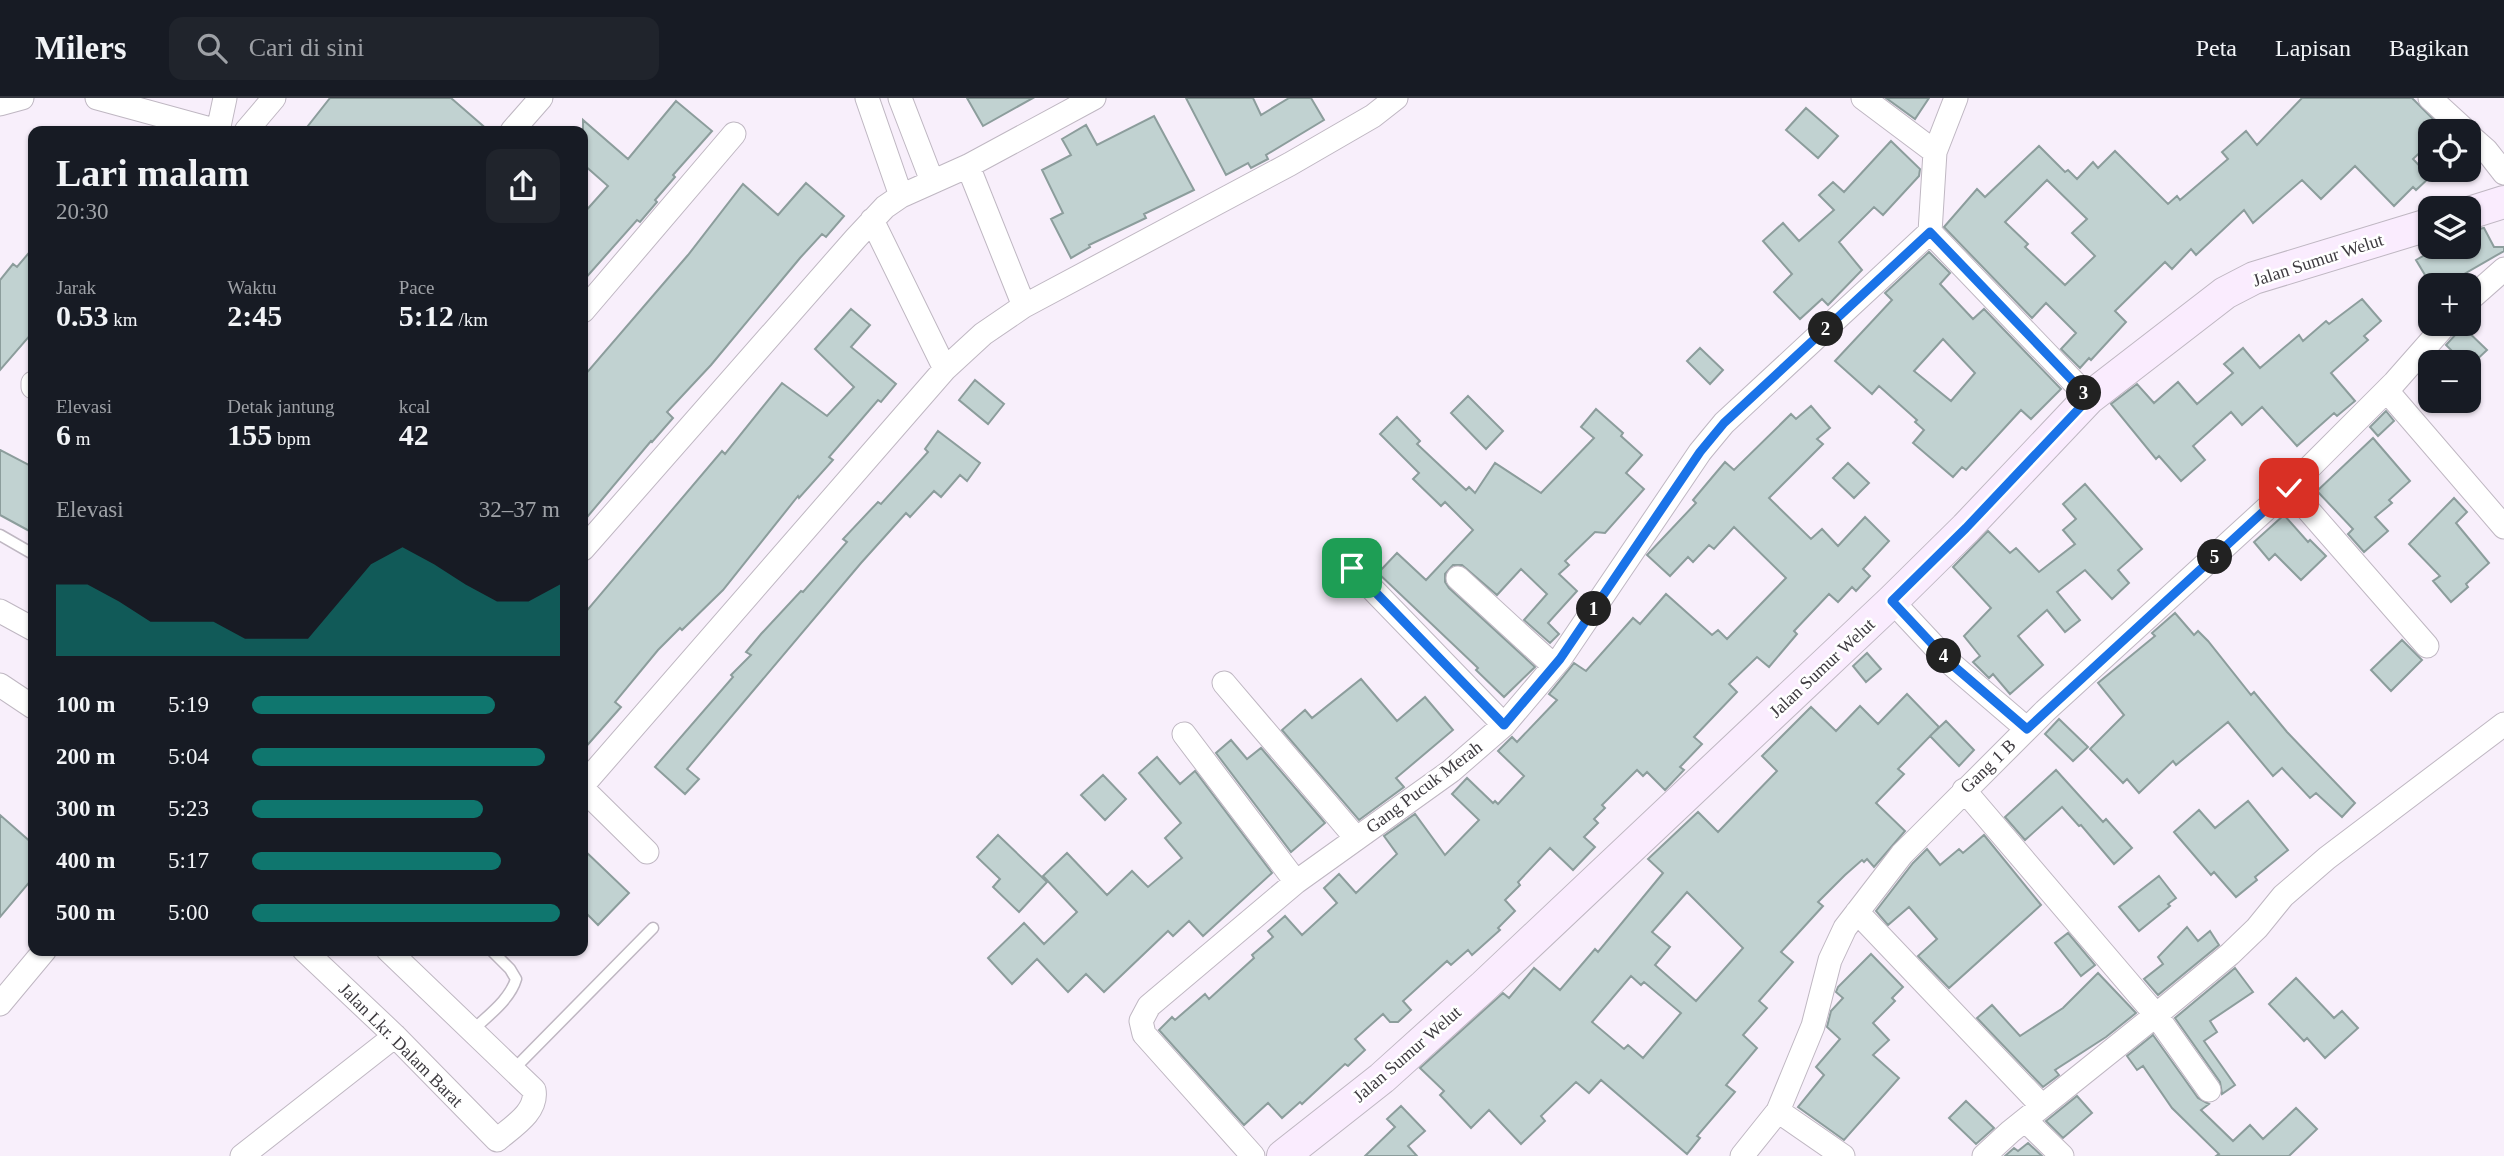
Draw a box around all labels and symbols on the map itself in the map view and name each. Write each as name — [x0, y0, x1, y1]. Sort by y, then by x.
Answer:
street label: Jalan Sumur Welut — [2250, 229, 2386, 291]
pin: 2 — [1808, 312, 1843, 346]
pin: 3 — [2066, 376, 2102, 410]
pin — [2259, 458, 2319, 518]
pin — [1322, 538, 1382, 598]
pin: 5 — [2198, 540, 2232, 574]
pin: 1 — [1576, 592, 1612, 626]
street label: Jalan Sumur Welut — [1765, 614, 1879, 722]
pin: 4 — [1926, 638, 1962, 674]
street label: Gang 1 B — [1956, 735, 2020, 797]
street label: Gang Pucuk Merah — [1362, 737, 1486, 837]
street label: Jalan Lkr. Dalam Barat — [335, 979, 467, 1111]
street label: Jalan Sumur Welut — [1349, 1002, 1465, 1106]

